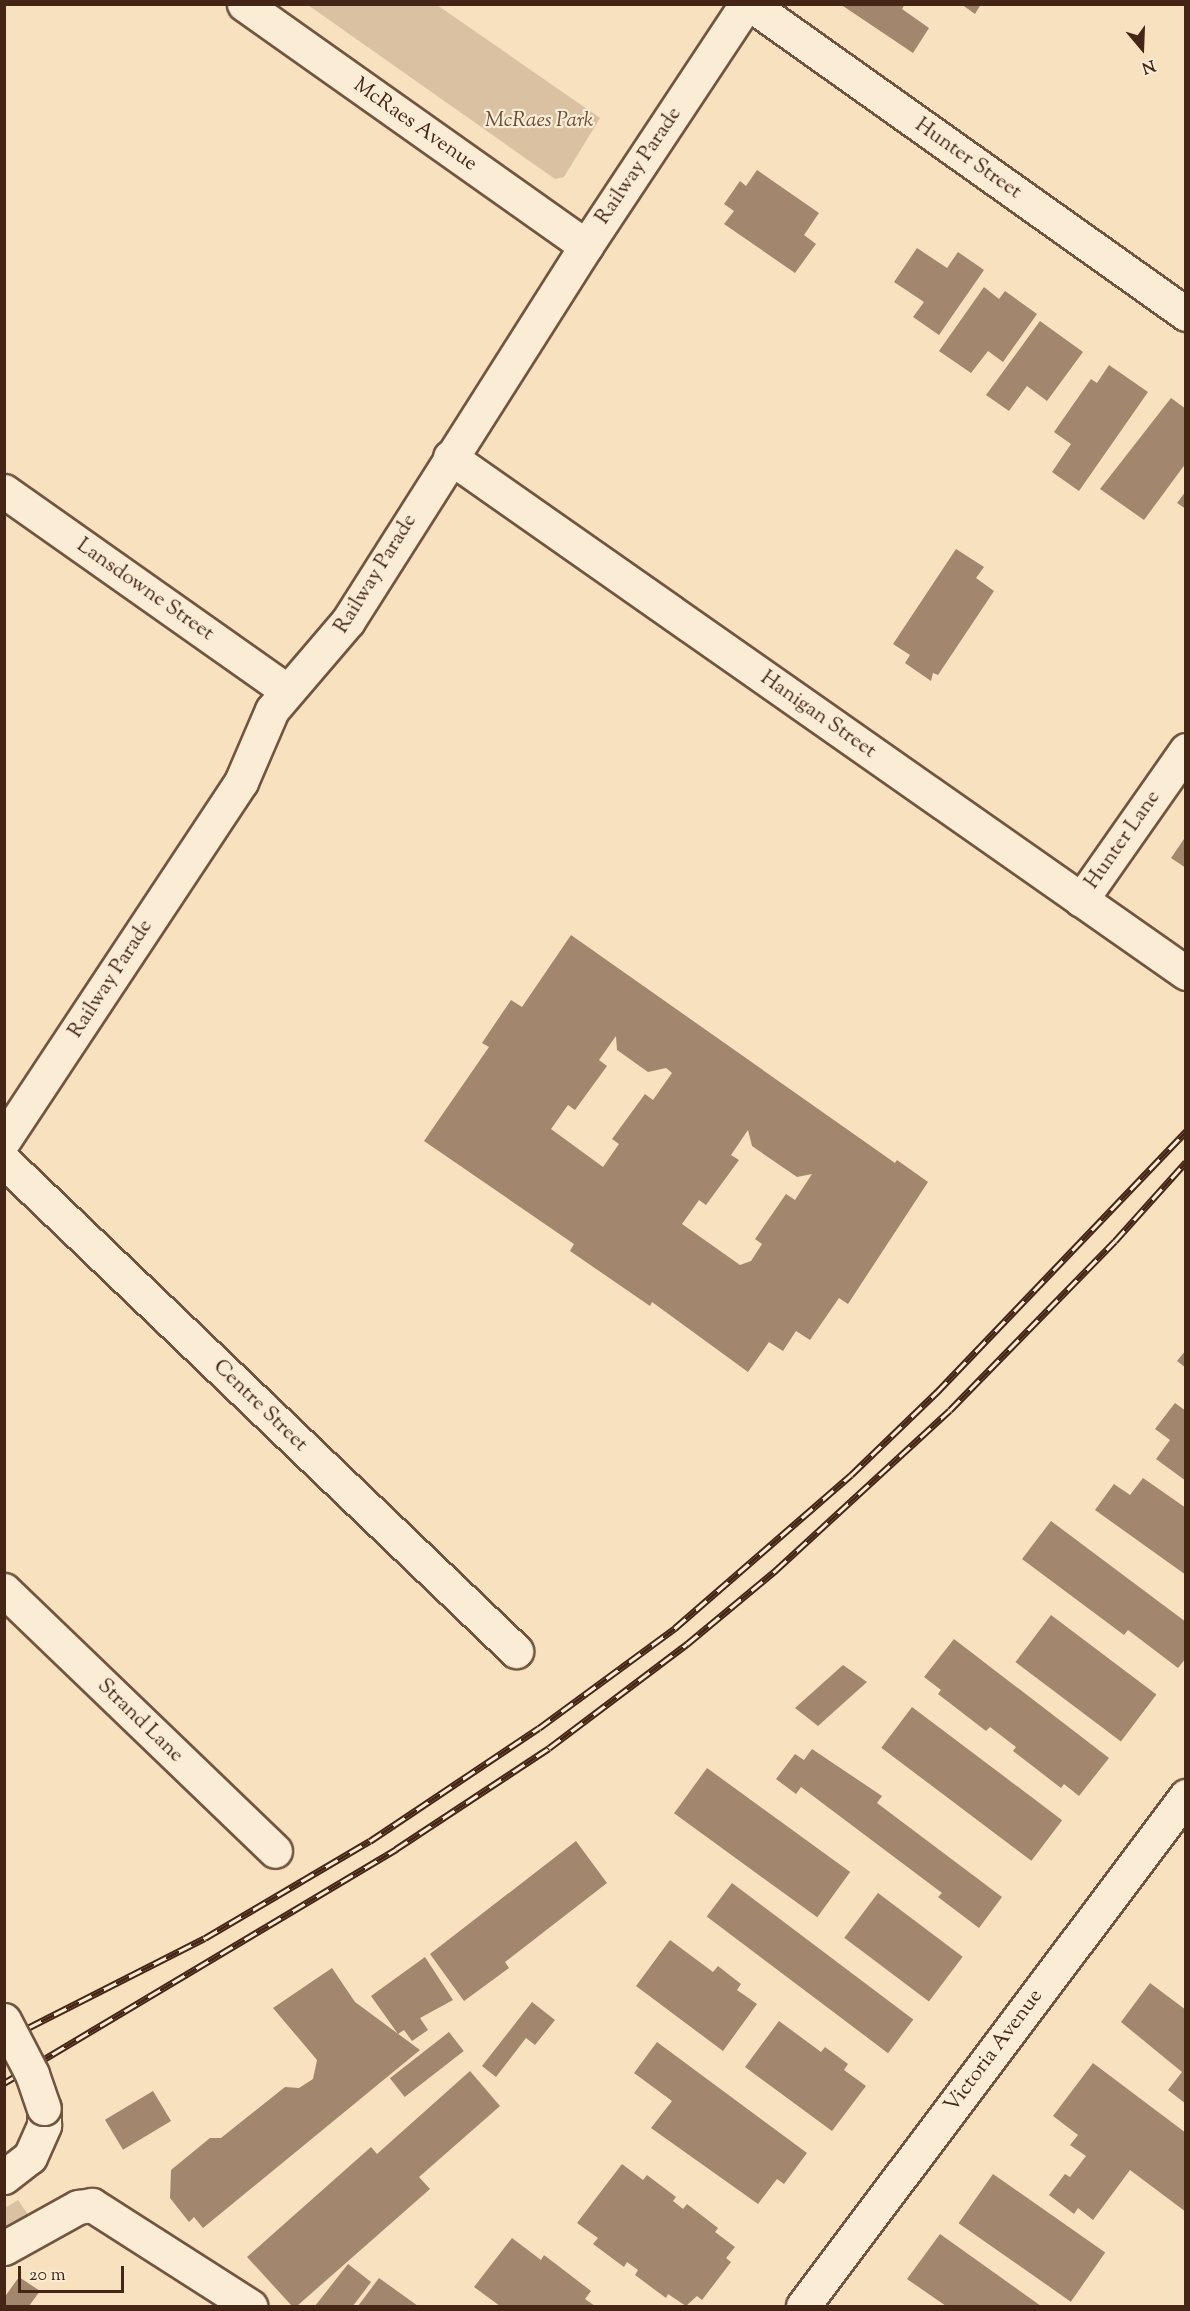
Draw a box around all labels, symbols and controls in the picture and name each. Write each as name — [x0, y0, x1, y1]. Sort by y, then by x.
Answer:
north arrow — [1112, 18, 1172, 78]
text: N — [1138, 53, 1158, 78]
street label: McRaes Avenue — [348, 73, 482, 177]
street label: Railway Parade — [591, 103, 687, 229]
park label: McRaes Park — [485, 108, 593, 134]
street label: Hunter Street — [910, 113, 1026, 205]
street label: Railway Parade — [329, 510, 423, 638]
street label: Lansdowne Street — [71, 533, 219, 647]
street label: Hanigan Street — [755, 666, 881, 764]
street label: Hunter Lane — [1080, 786, 1166, 894]
street label: Railway Parade — [63, 915, 159, 1043]
street label: Centre Street — [207, 1355, 313, 1457]
street label: Strand Lane — [92, 1674, 188, 1768]
street label: Victoria Avenue — [939, 1984, 1049, 2118]
scale bar — [21, 2254, 128, 2292]
text: 20 m — [29, 2263, 66, 2289]

